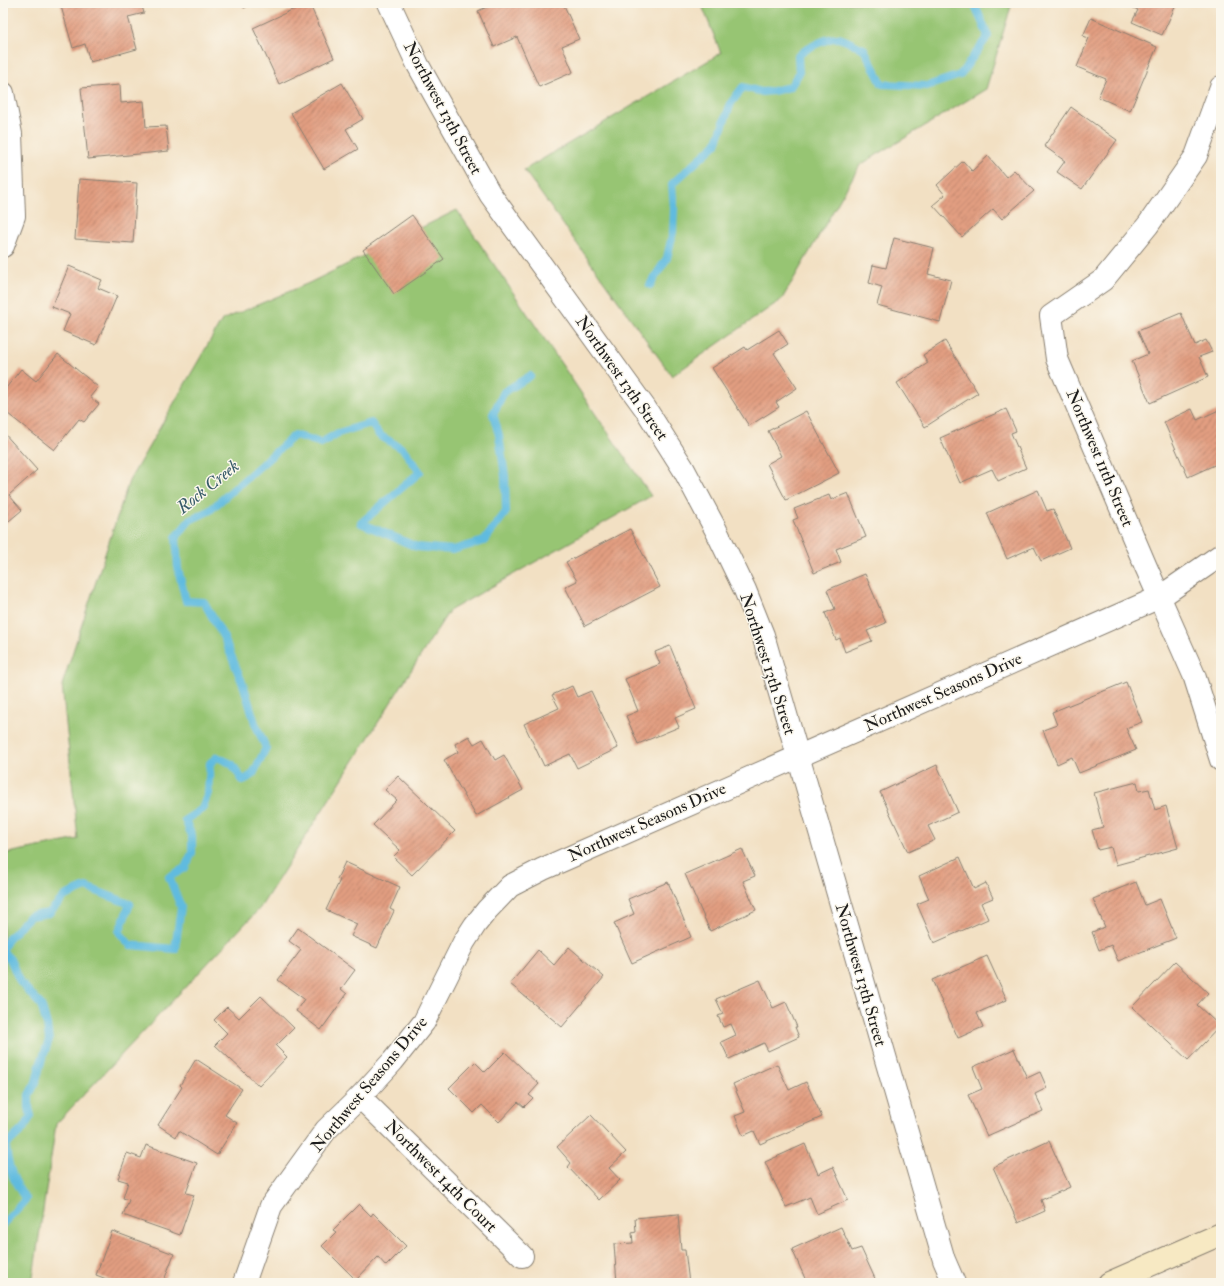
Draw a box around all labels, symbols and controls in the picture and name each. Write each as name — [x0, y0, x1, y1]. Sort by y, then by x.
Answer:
street label: Northwest 13th Street — [399, 38, 487, 178]
street label: Northwest 13th Street — [571, 312, 673, 445]
street label: Northwest 11th Street — [1062, 386, 1139, 530]
water label: Rock Creek — [171, 455, 244, 520]
street label: Northwest 13th Street — [735, 591, 801, 738]
street label: Northwest Seasons Drive — [861, 648, 1025, 736]
street label: Northwest Seasons Drive — [565, 778, 729, 866]
street label: Northwest 13th Street — [831, 901, 892, 1049]
street label: Northwest Seasons Drive — [306, 1012, 432, 1156]
street label: Northwest 14th Court — [380, 1115, 502, 1237]

